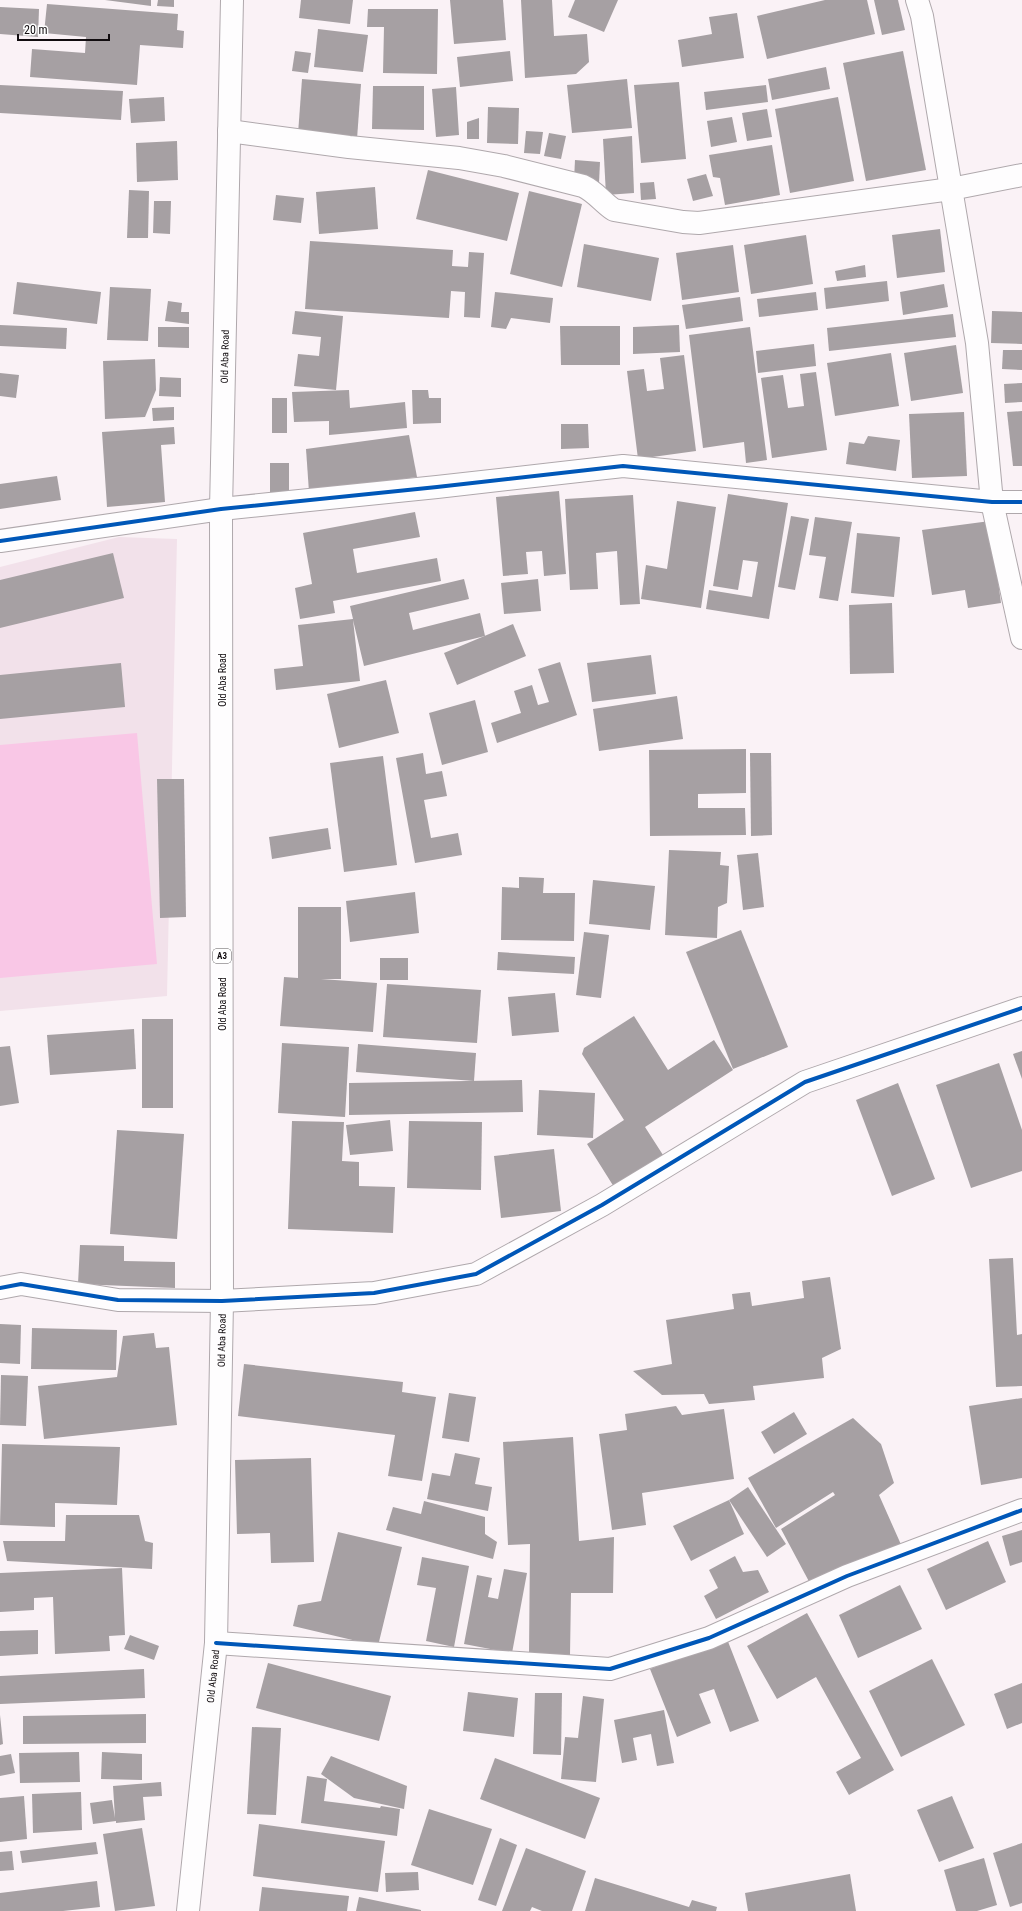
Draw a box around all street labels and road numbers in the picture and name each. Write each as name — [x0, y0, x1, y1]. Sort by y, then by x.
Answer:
street label: Old Aba Road — [219, 330, 231, 383]
street label: Old Aba Road — [217, 653, 228, 707]
road number: A3 — [213, 949, 231, 963]
street label: Old Aba Road — [217, 977, 228, 1031]
street label: Old Aba Road — [216, 1314, 228, 1367]
street label: Old Aba Road — [205, 1649, 221, 1704]

